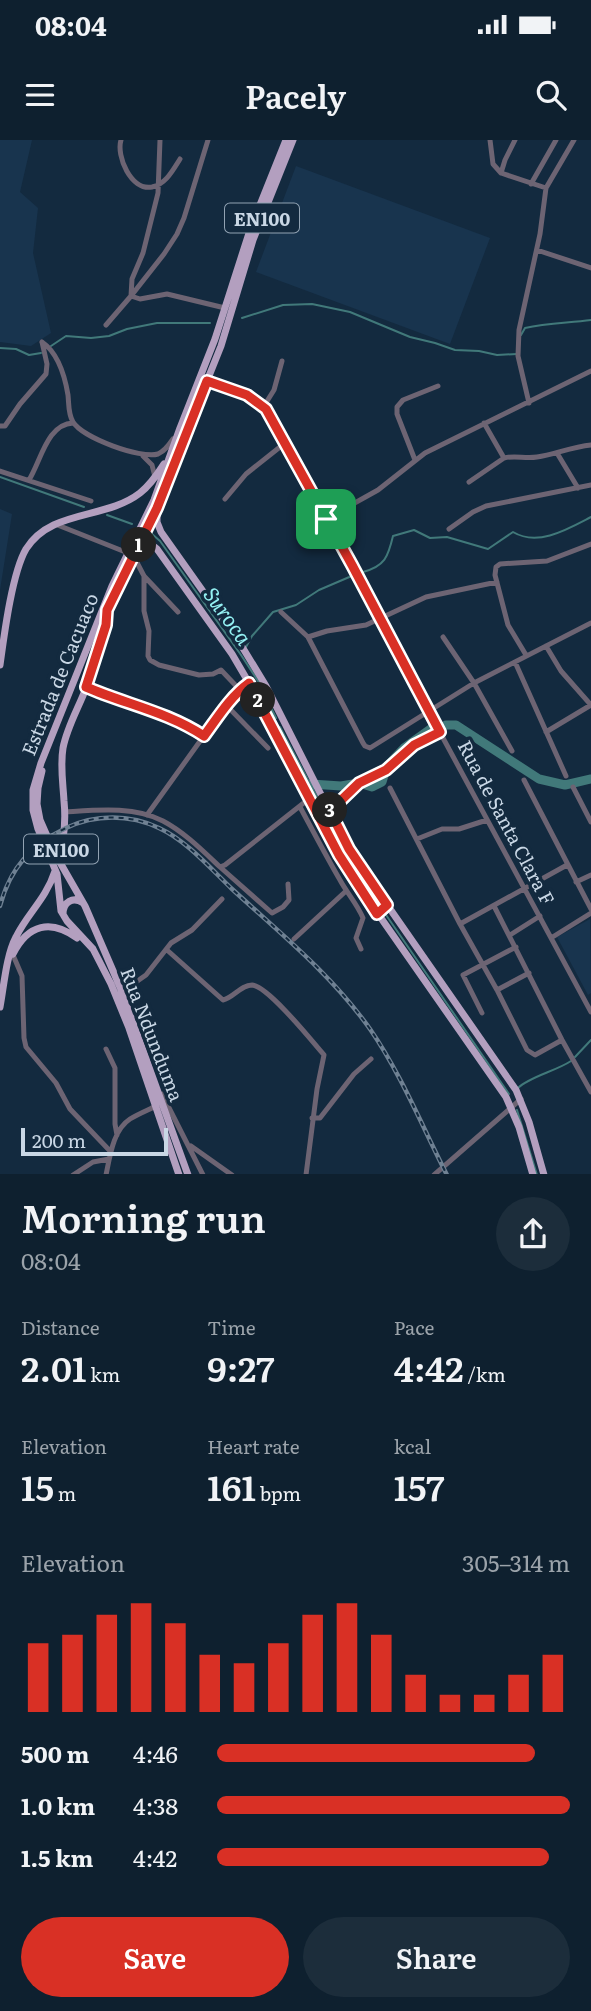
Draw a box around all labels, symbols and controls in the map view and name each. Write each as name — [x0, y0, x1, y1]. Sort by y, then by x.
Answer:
text: 08:04 — [35, 5, 107, 44]
text: Pacely — [245, 71, 346, 119]
icon: menu — [21, 76, 59, 114]
icon: search — [532, 76, 570, 114]
road number: EN100 — [225, 204, 299, 232]
pin — [296, 489, 356, 549]
icon: arrive — [307, 500, 345, 538]
pin: 1 — [122, 528, 156, 562]
text: 1 — [135, 530, 142, 558]
water label: Suroca — [197, 580, 261, 650]
street label: Estrada de Cacuaco — [14, 589, 104, 759]
pin: 2 — [240, 682, 276, 718]
text: 2 — [252, 685, 263, 713]
street label: Rua de Santa Clara F — [452, 735, 562, 909]
pin: 3 — [312, 792, 348, 828]
text: 3 — [324, 795, 335, 823]
road number: EN100 — [24, 834, 98, 864]
street label: Rua Ndunduma — [115, 963, 192, 1106]
scale bar — [21, 1126, 168, 1157]
text: 200 m — [32, 1126, 86, 1154]
text: Morning run — [21, 1188, 266, 1245]
button: share — [496, 1197, 570, 1271]
text: 08:04 — [21, 1243, 81, 1277]
text: Distance — [21, 1313, 100, 1341]
text: Time — [207, 1313, 256, 1341]
text: Pace — [394, 1313, 434, 1341]
text: 2.01 — [21, 1341, 86, 1393]
text: 9:27 — [207, 1341, 275, 1393]
text: 4:42 — [394, 1341, 464, 1393]
text: km — [86, 1360, 120, 1388]
text: /km — [464, 1360, 506, 1388]
text: Elevation — [21, 1432, 107, 1460]
text: Heart rate — [207, 1432, 300, 1460]
text: kcal — [394, 1432, 431, 1460]
text: 15 — [21, 1460, 54, 1512]
text: 161 — [207, 1460, 256, 1512]
text: 157 — [394, 1460, 445, 1512]
text: m — [54, 1479, 76, 1507]
text: bpm — [256, 1479, 301, 1507]
text: Elevation — [21, 1545, 125, 1579]
text: 305–314 m — [462, 1545, 570, 1579]
text: 500 m — [21, 1736, 89, 1770]
text: 4:46 — [133, 1736, 178, 1770]
text: 1.0 km — [21, 1788, 95, 1822]
text: 4:38 — [133, 1788, 178, 1822]
text: 1.5 km — [21, 1840, 94, 1874]
text: 4:42 — [133, 1840, 177, 1874]
button: Save — [21, 1917, 289, 1997]
button: Share — [303, 1917, 570, 1997]

